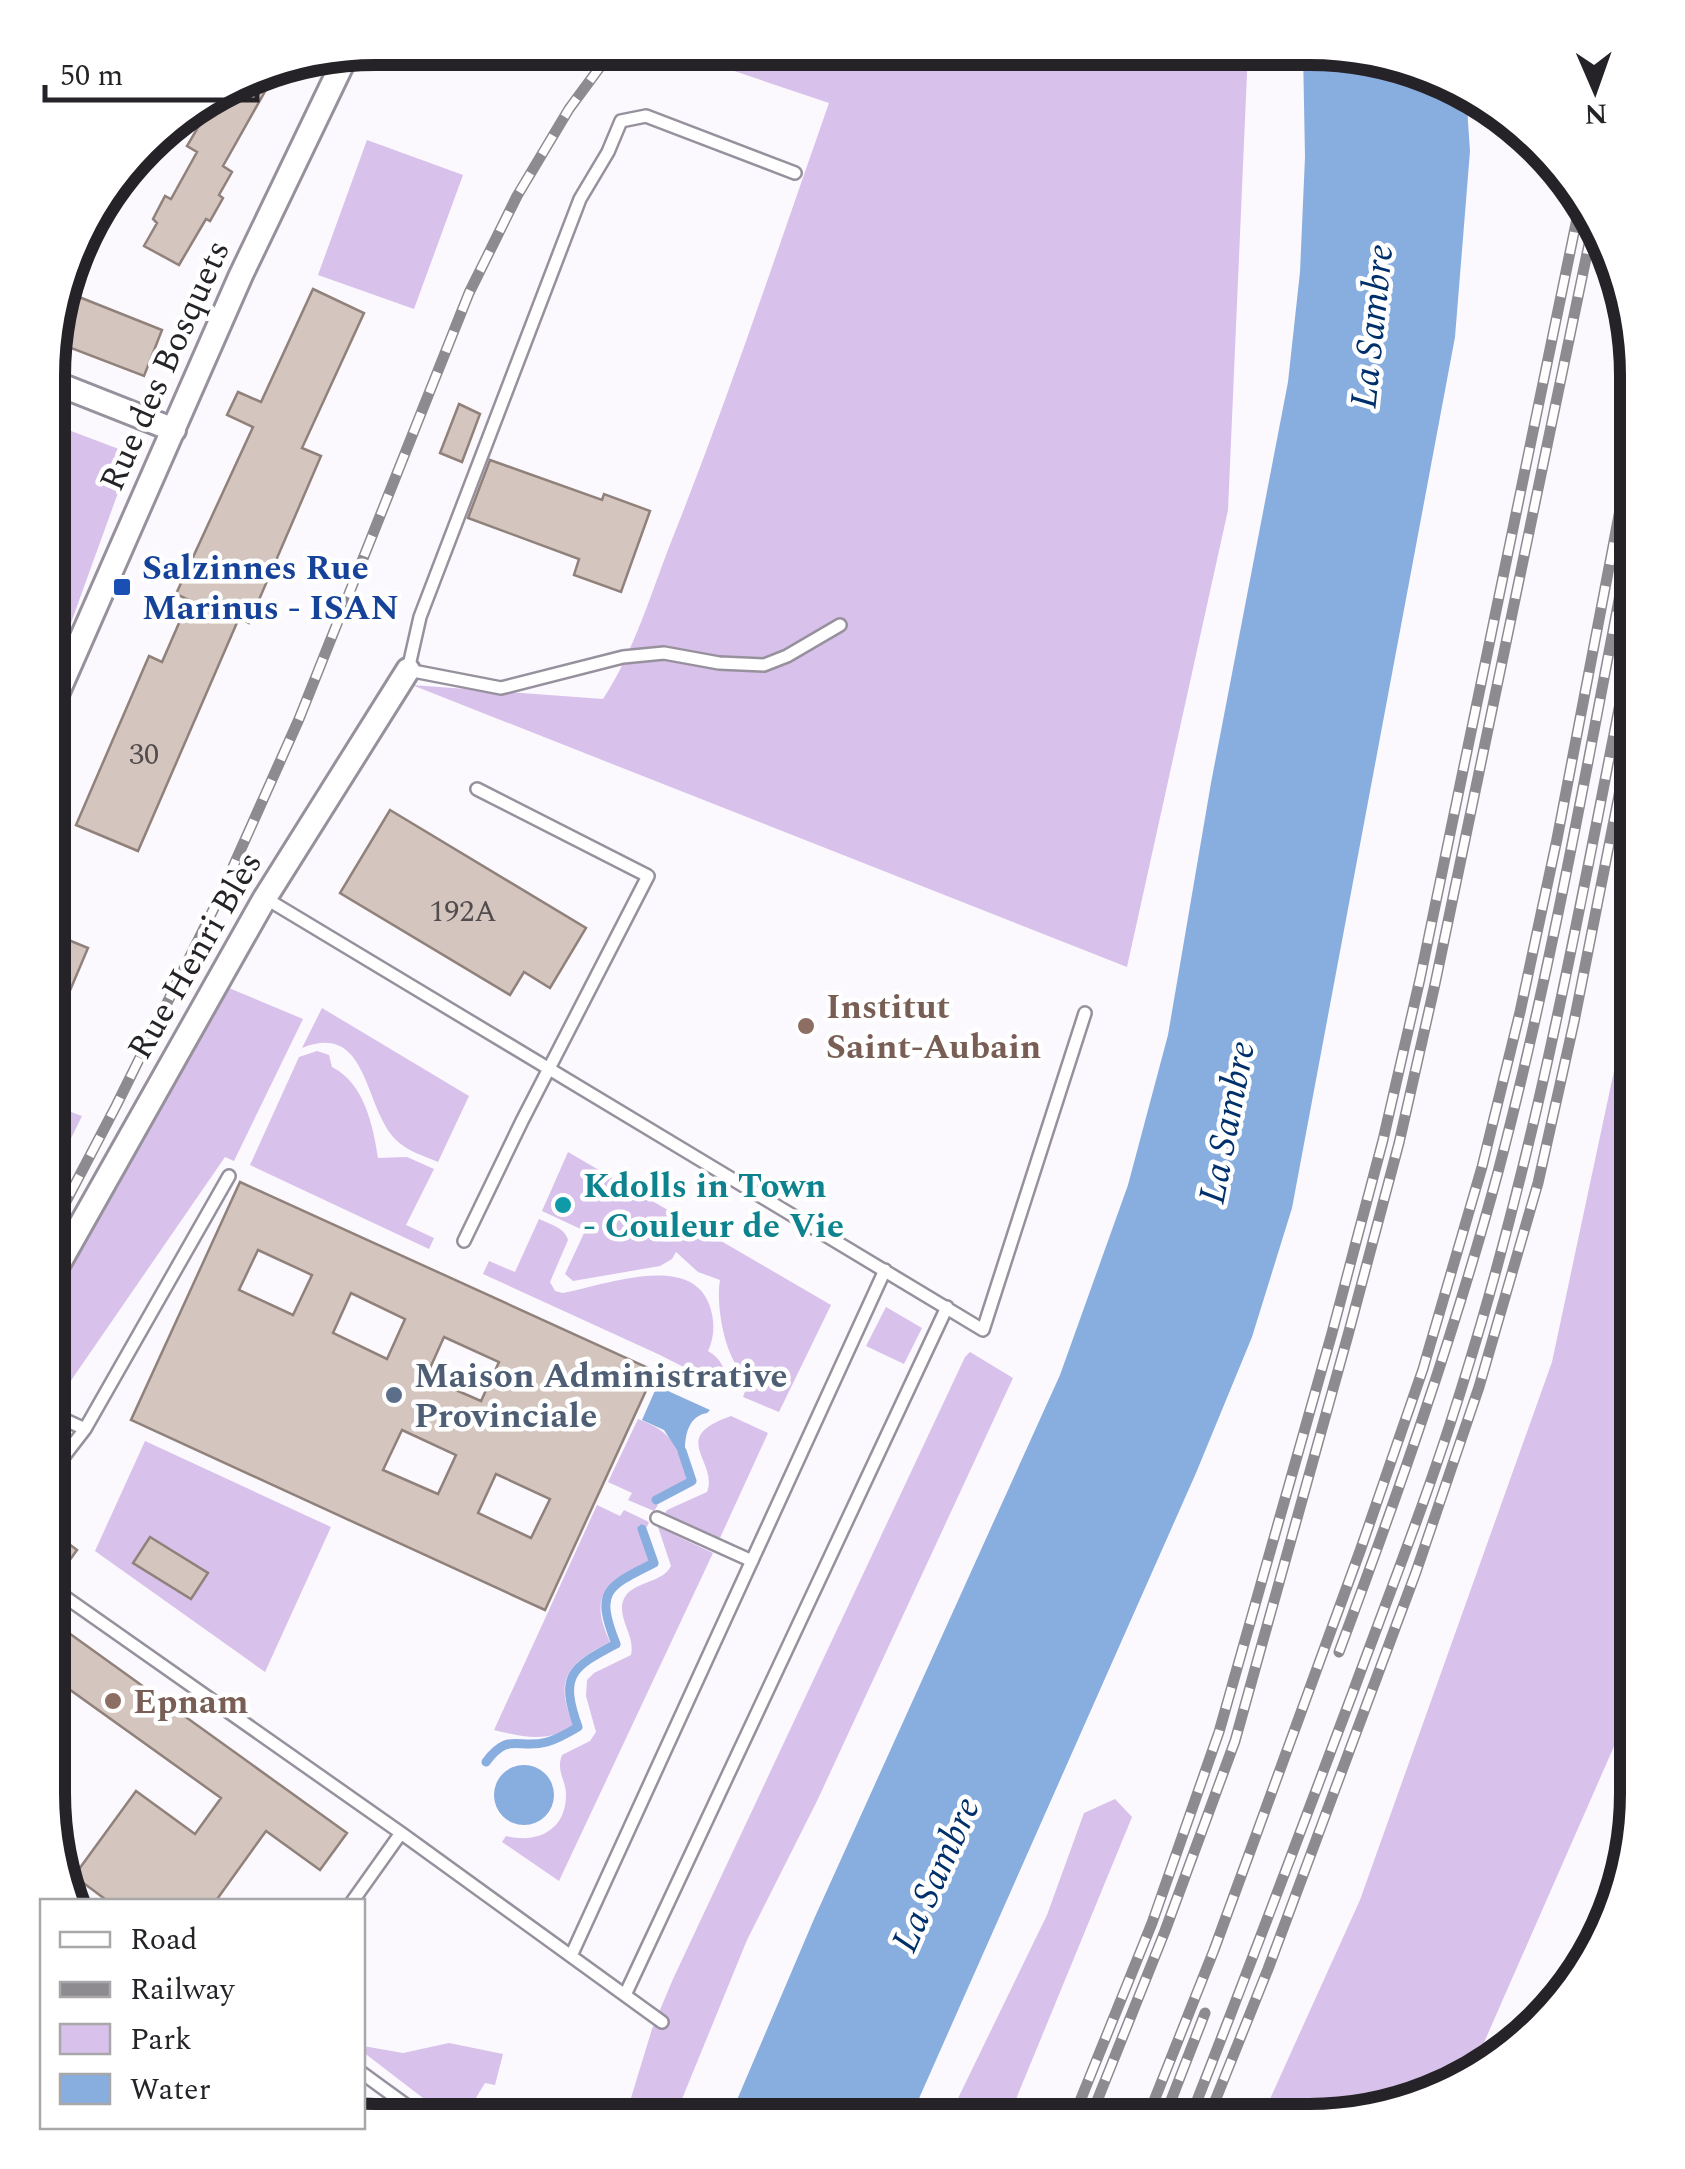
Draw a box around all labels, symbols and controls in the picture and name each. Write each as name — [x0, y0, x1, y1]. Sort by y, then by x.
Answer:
scale bar — [45, 40, 258, 102]
north arrow — [1545, 40, 1645, 140]
text: 50 m — [60, 53, 123, 99]
text: N — [1584, 92, 1608, 135]
street label: Rue des Bosquets — [86, 232, 244, 500]
water label: La Sambre — [1336, 241, 1410, 411]
place label: Salzinnes Rue Marinus - ISAN — [142, 542, 399, 635]
marker: Salzinnes Rue Marinus - ISAN — [111, 576, 133, 598]
house number: 30 — [129, 732, 159, 778]
street label: Rue Henri Blès — [114, 842, 276, 1070]
house number: 192A — [429, 889, 497, 935]
place label: Institut Saint-Aubain — [826, 981, 1042, 1074]
marker: Institut Saint-Aubain — [795, 1015, 817, 1037]
water label: La Sambre — [1184, 1036, 1272, 1209]
place label: Kdolls in Town - Couleur de Vie — [583, 1160, 844, 1253]
marker: Kdolls in Town - Couleur de Vie — [552, 1194, 574, 1216]
place label: Maison Administrative Provinciale — [414, 1350, 788, 1443]
marker: Maison Administrative Provinciale — [383, 1384, 405, 1406]
place label: Epnam — [133, 1676, 249, 1729]
marker: Epnam — [102, 1690, 124, 1712]
water label: La Sambre — [877, 1788, 997, 1962]
legend — [40, 1899, 365, 2129]
text: Road — [130, 1917, 198, 1963]
text: Railway — [130, 1967, 236, 2013]
text: Park — [130, 2017, 192, 2063]
text: Water — [130, 2067, 211, 2113]

